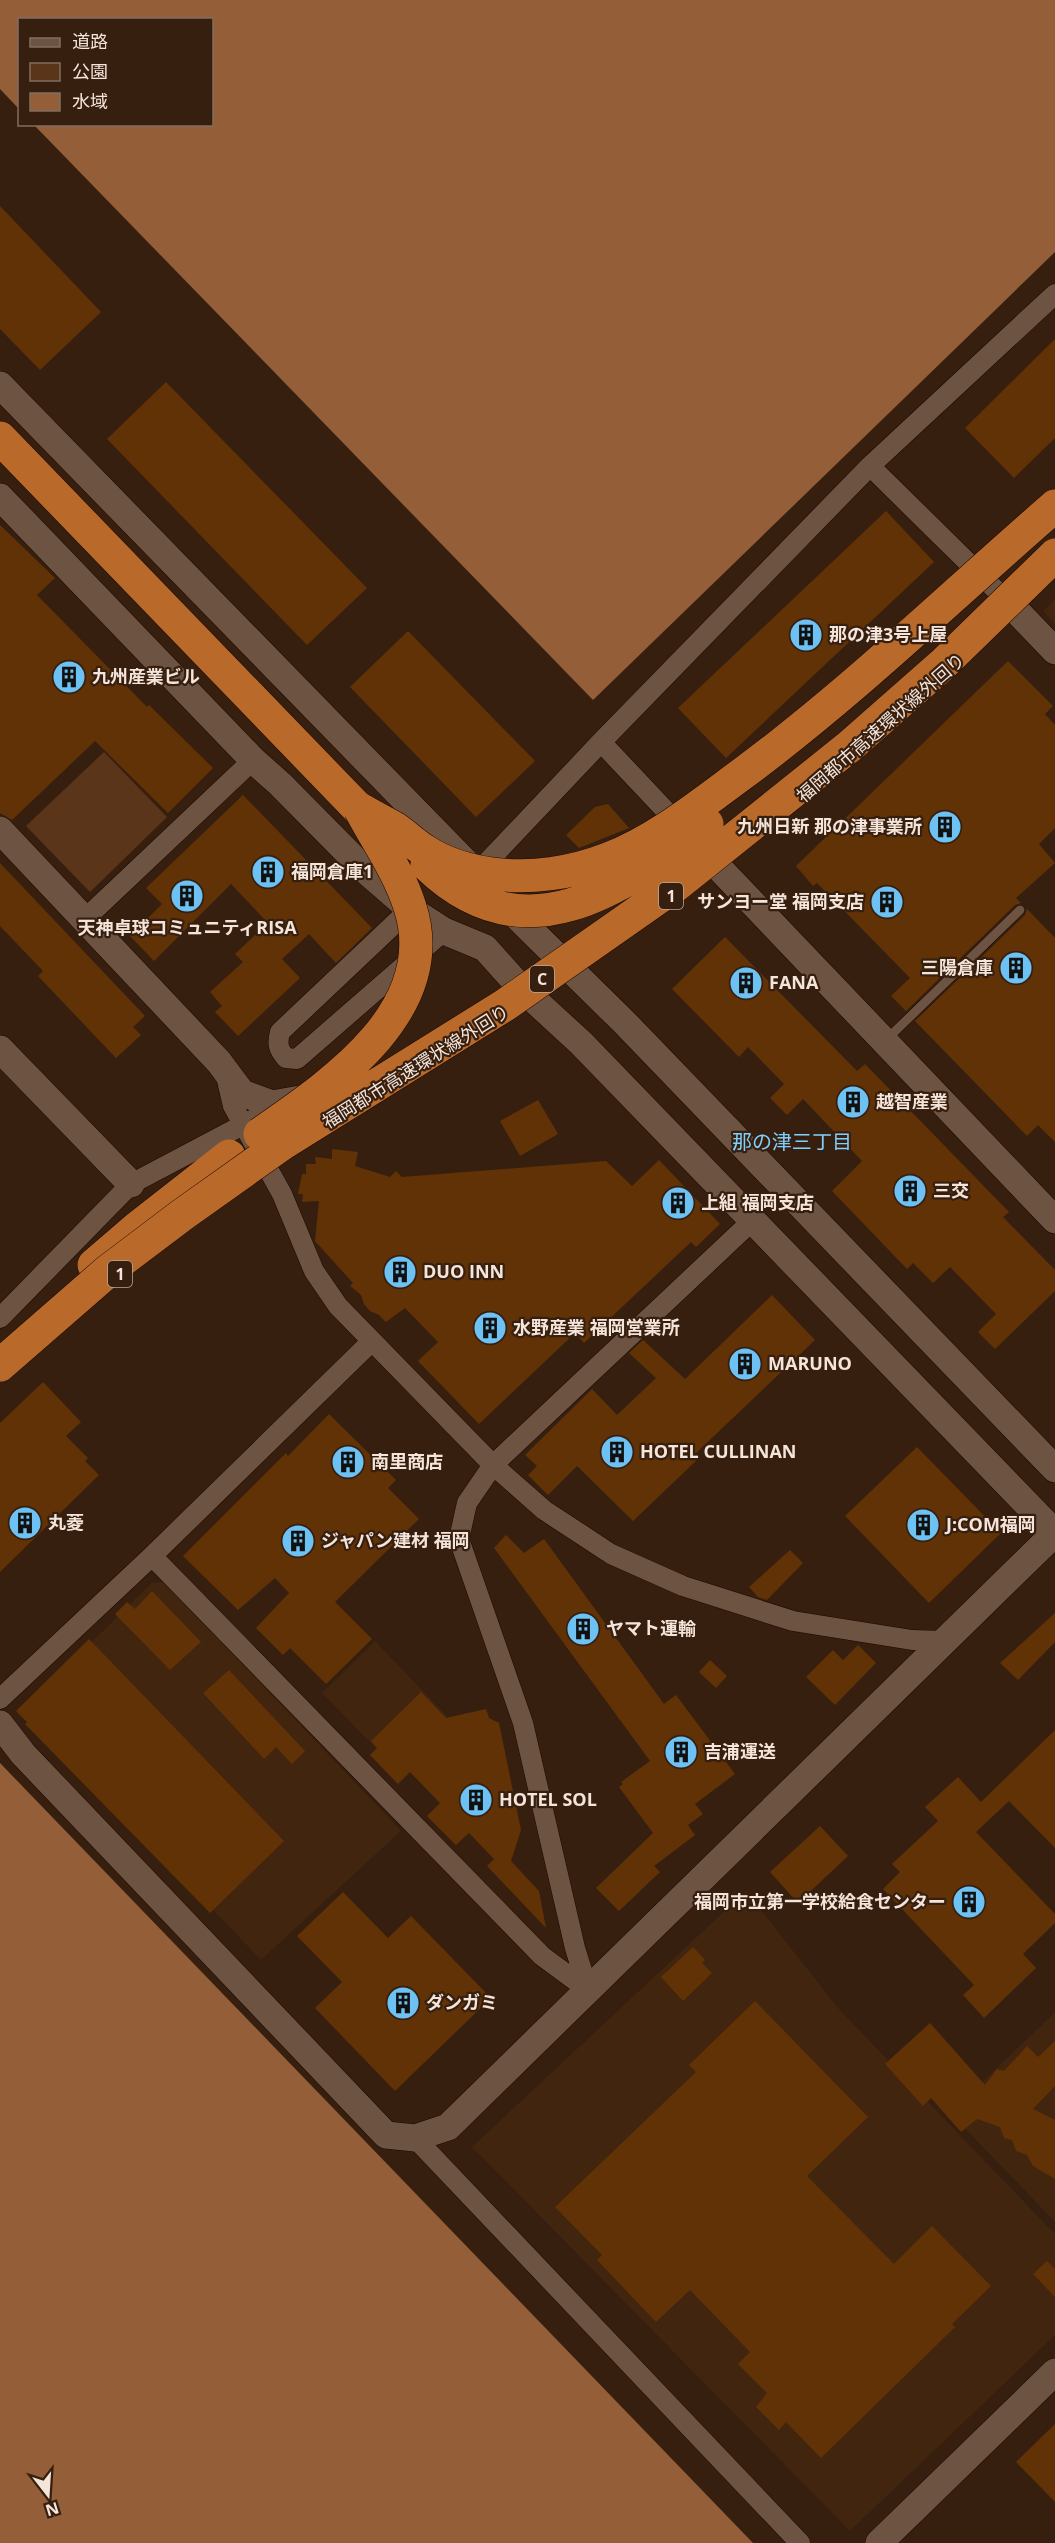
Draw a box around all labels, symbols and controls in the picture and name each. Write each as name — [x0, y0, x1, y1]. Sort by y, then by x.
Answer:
legend — [18, 18, 213, 126]
text: 道路 — [72, 29, 108, 53]
text: 公園 — [72, 59, 108, 83]
text: 水域 — [72, 89, 108, 113]
building icon: 那の津3号上屋 — [788, 617, 824, 653]
place label: 那の津3号上屋 — [829, 622, 947, 646]
street label: 福岡都市高速環状線外回り — [791, 647, 970, 807]
building icon: 九州産業ビル — [51, 659, 87, 695]
place label: 九州産業ビル — [92, 664, 200, 688]
building icon: 九州日新 那の津事業所 — [927, 809, 963, 845]
place label: 九州日新 那の津事業所 — [737, 814, 922, 838]
building icon: 福岡倉庫1 — [250, 854, 286, 890]
place label: 福岡倉庫1 — [291, 859, 373, 883]
building icon: 天神卓球コミュニティRISA — [169, 878, 205, 914]
road number: 1 — [659, 883, 683, 909]
building icon: サンヨー堂 福岡支店 — [869, 884, 905, 920]
place label: サンヨー堂 福岡支店 — [697, 889, 864, 913]
place label: 天神卓球コミュニティRISA — [77, 915, 297, 939]
building icon: 三陽倉庫 — [998, 950, 1034, 986]
place label: 三陽倉庫 — [921, 955, 993, 979]
building icon: FANA — [728, 965, 764, 1001]
road number: C — [530, 966, 554, 992]
place label: FANA — [769, 970, 819, 994]
street label: 福岡都市高速環状線外回り — [318, 999, 513, 1134]
building icon: 越智産業 — [835, 1084, 871, 1120]
place label: 越智産業 — [876, 1089, 948, 1113]
district label: 那の津三丁目 — [732, 1128, 852, 1155]
building icon: 三交 — [892, 1173, 928, 1209]
place label: 三交 — [933, 1178, 969, 1202]
building icon: 上組 福岡支店 — [660, 1185, 696, 1221]
place label: 上組 福岡支店 — [701, 1190, 814, 1214]
building icon: DUO INN — [382, 1254, 418, 1290]
place label: DUO INN — [423, 1259, 504, 1283]
road number: 1 — [108, 1261, 132, 1287]
building icon: 水野産業 福岡営業所 — [472, 1310, 508, 1346]
place label: 水野産業 福岡営業所 — [513, 1315, 680, 1339]
building icon: MARUNO — [727, 1346, 763, 1382]
place label: MARUNO — [768, 1351, 852, 1375]
building icon: HOTEL CULLINAN — [599, 1434, 635, 1470]
place label: HOTEL CULLINAN — [640, 1439, 797, 1463]
building icon: 南里商店 — [330, 1444, 366, 1480]
place label: 南里商店 — [371, 1449, 443, 1473]
building icon: 丸菱 — [7, 1505, 43, 1541]
building icon: J:COM福岡 — [905, 1507, 941, 1543]
place label: 丸菱 — [48, 1510, 84, 1534]
place label: J:COM福岡 — [944, 1512, 1036, 1536]
building icon: ジャパン建材 福岡 — [280, 1523, 316, 1559]
place label: ジャパン建材 福岡 — [321, 1528, 470, 1552]
building icon: ヤマト運輸 — [565, 1611, 601, 1647]
place label: ヤマト運輸 — [606, 1616, 696, 1640]
building icon: 吉浦運送 — [663, 1734, 699, 1770]
place label: 吉浦運送 — [704, 1739, 776, 1763]
building icon: HOTEL SOL — [458, 1782, 494, 1818]
place label: HOTEL SOL — [499, 1787, 597, 1811]
building icon: 福岡市立第一学校給食センター — [951, 1884, 987, 1920]
place label: 福岡市立第一学校給食センター — [694, 1889, 946, 1913]
building icon: ダンガミ — [385, 1985, 421, 2021]
place label: ダンガミ — [426, 1990, 498, 2014]
north arrow — [18, 2465, 78, 2525]
text: N — [43, 2497, 62, 2522]

